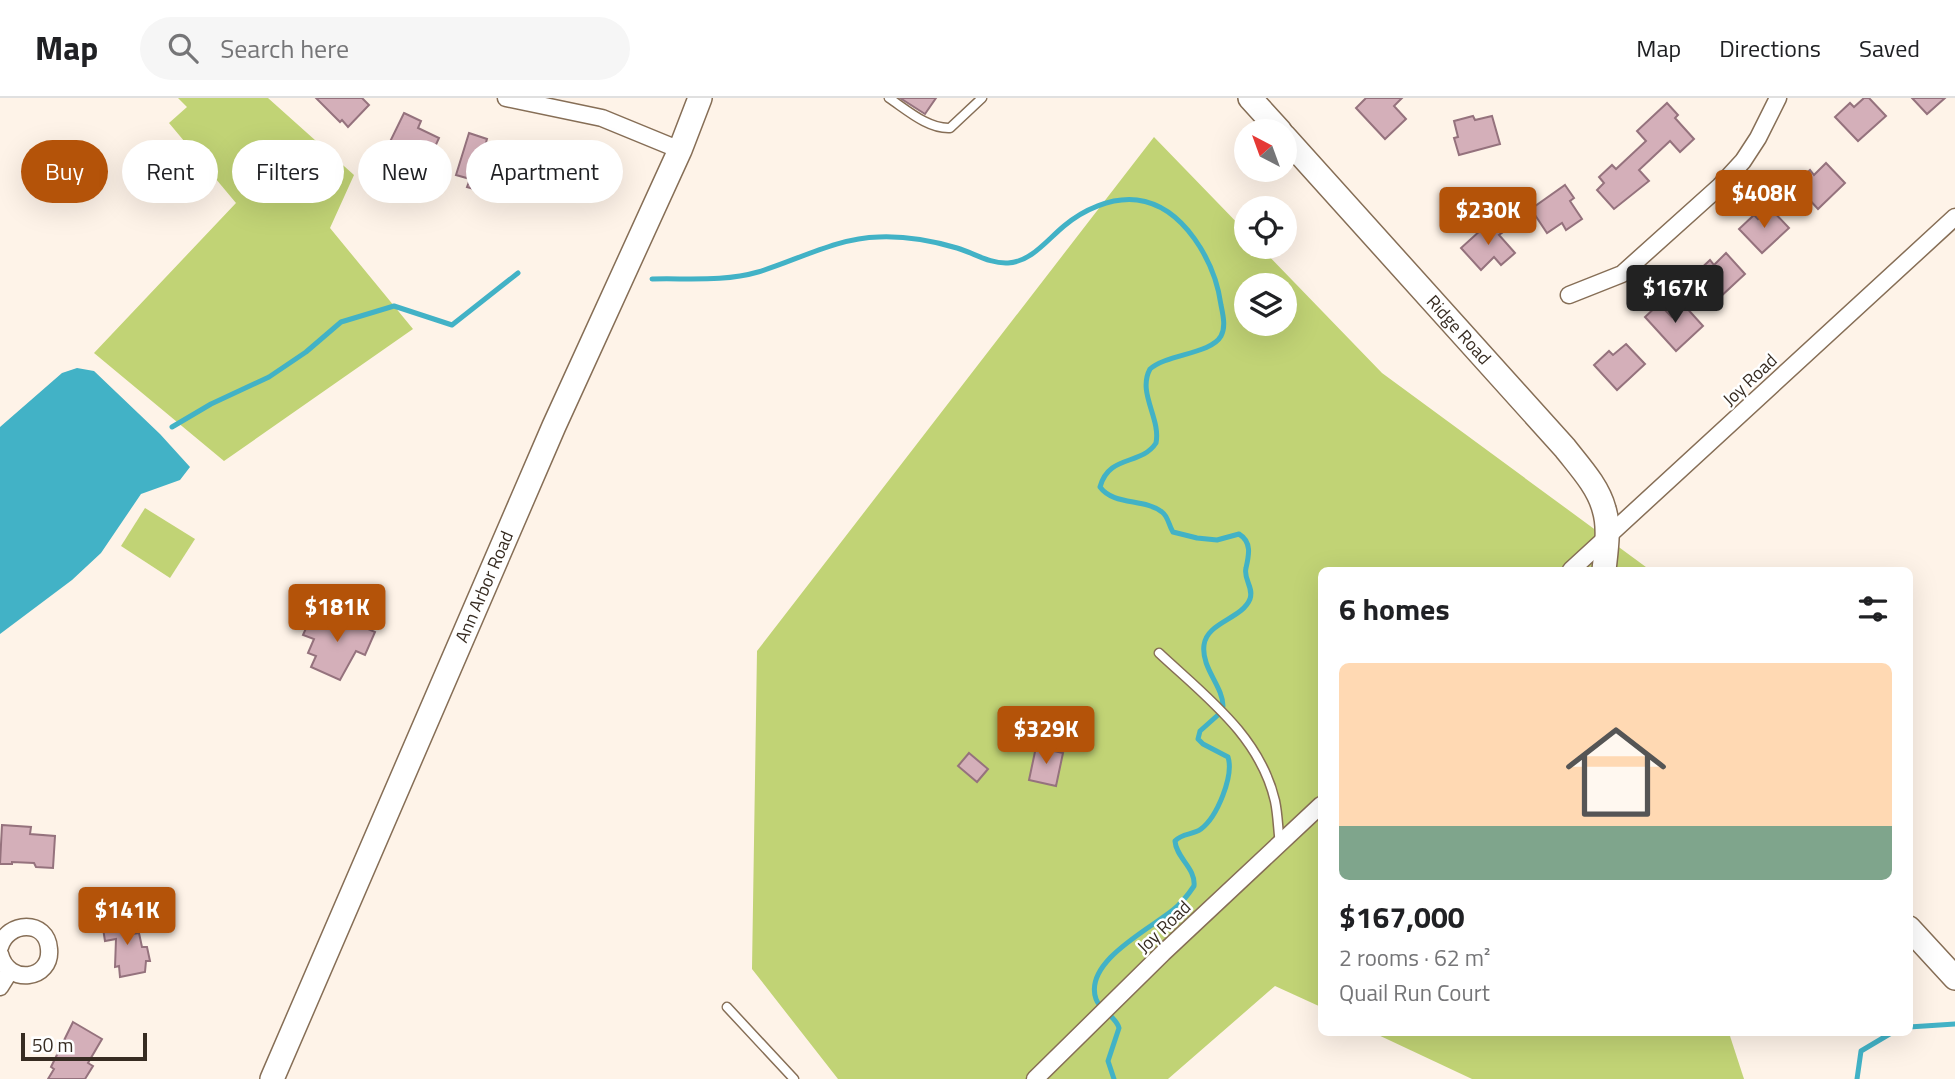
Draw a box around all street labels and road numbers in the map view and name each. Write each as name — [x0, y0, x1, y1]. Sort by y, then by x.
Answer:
street label: Ridge Road — [1420, 289, 1498, 371]
street label: Joy Road — [1716, 347, 1783, 412]
street label: Ann Arbor Road — [448, 527, 520, 647]
street label: Joy Road — [1131, 894, 1197, 959]

